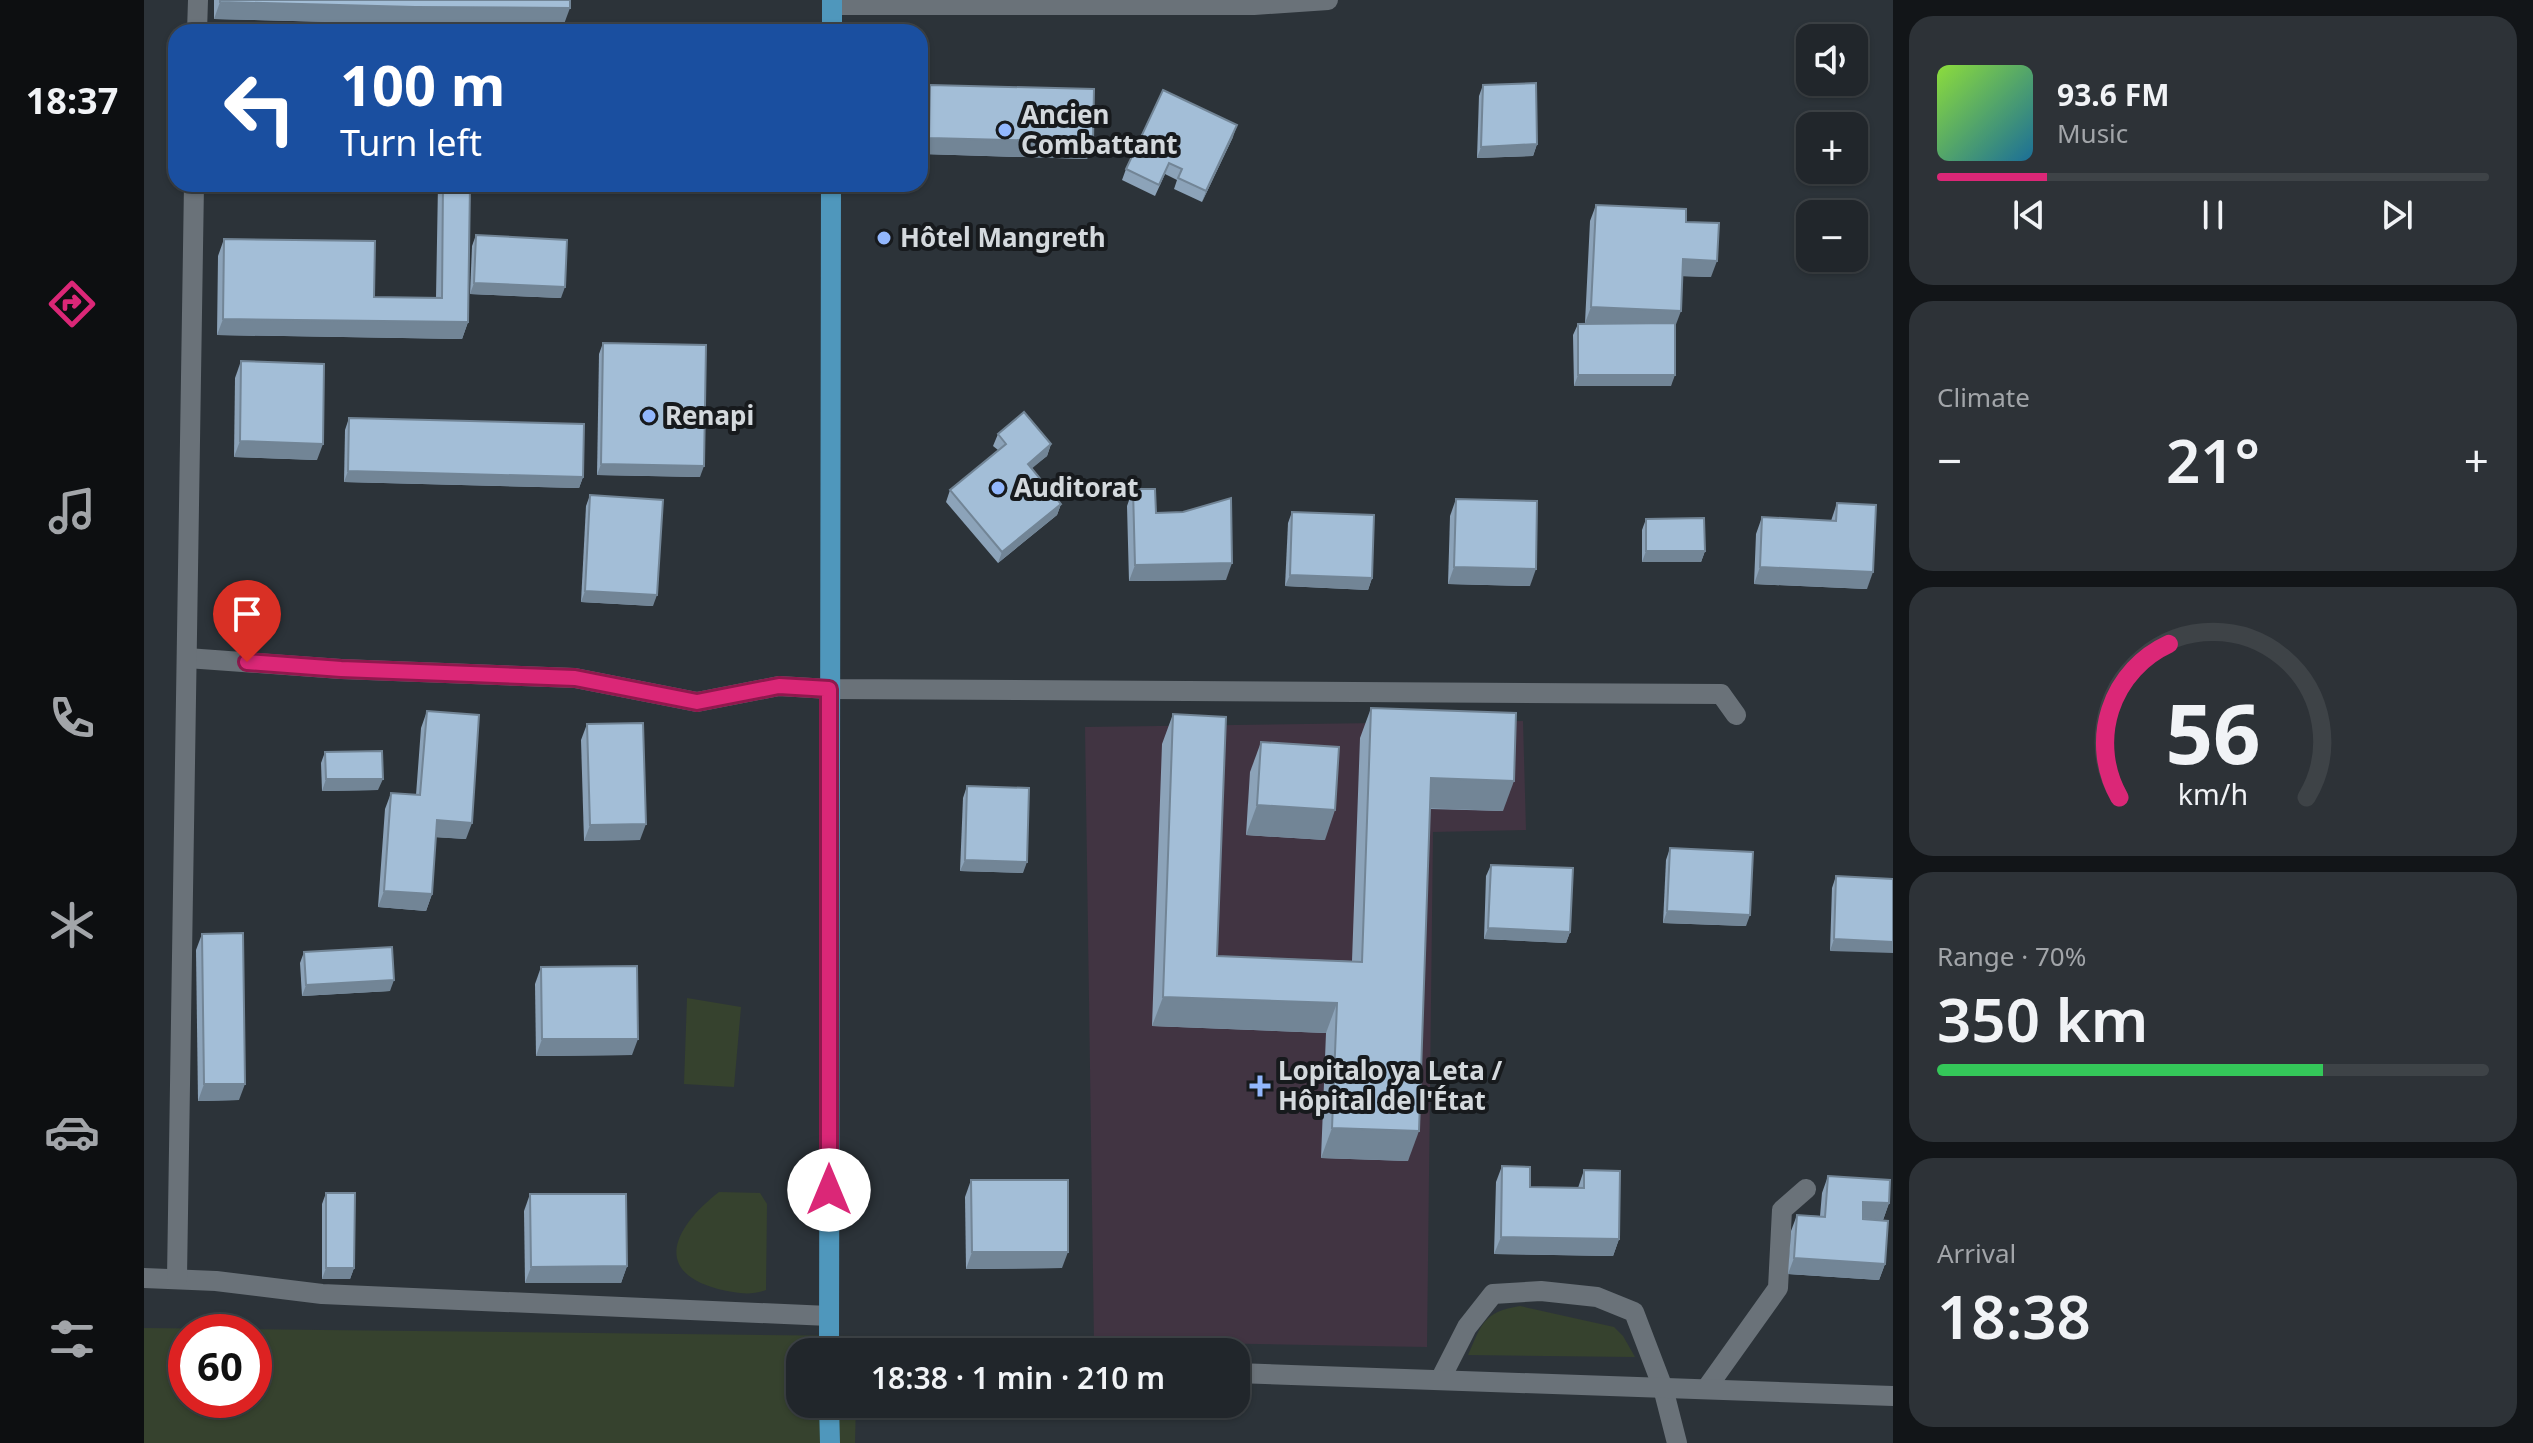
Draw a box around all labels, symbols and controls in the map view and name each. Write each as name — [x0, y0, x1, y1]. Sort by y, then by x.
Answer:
map controls — [1796, 24, 1868, 272]
button: sound — [1796, 24, 1868, 96]
text: 100 m — [340, 46, 505, 122]
icon: left — [208, 56, 312, 160]
text: 93.6 FM — [2057, 74, 2169, 115]
text: 18:37 — [26, 76, 118, 125]
place label: Ancien Combattant — [1021, 96, 1178, 162]
button: + — [1796, 112, 1868, 184]
text: Music — [2057, 115, 2128, 151]
text: Turn left — [340, 118, 482, 167]
marker: Ancien Combattant — [996, 121, 1014, 139]
icon: previous — [2007, 193, 2051, 237]
icon: pause — [2191, 193, 2235, 237]
icon: next — [2375, 193, 2419, 237]
button: − — [1796, 200, 1868, 272]
place label: Hôtel Mangreth — [900, 219, 1106, 255]
marker: Hôtel Mangreth — [875, 229, 893, 247]
icon: directions — [44, 276, 100, 332]
text: Climate — [1937, 379, 2030, 415]
place label: Renapi — [665, 397, 754, 433]
marker: Renapi — [640, 407, 658, 425]
text: 21° — [2166, 419, 2260, 501]
text: − — [1937, 430, 1962, 490]
text: + — [2464, 430, 2489, 490]
place label: Auditorat — [1014, 469, 1139, 505]
marker: Auditorat — [989, 479, 1007, 497]
icon: music — [44, 483, 100, 539]
pin — [213, 580, 281, 662]
icon: arrive — [225, 592, 269, 636]
text: 56 — [2165, 674, 2261, 787]
icon: phone — [44, 690, 100, 746]
text: km/h — [2178, 774, 2248, 813]
icon: climate — [44, 897, 100, 953]
text: Range · 70% — [1937, 938, 2086, 974]
text: 350 km — [1937, 978, 2148, 1060]
place label: Lopitalo ya Leta / Hôpital de l'État — [1278, 1052, 1502, 1118]
marker: Lopitalo ya Leta / Hôpital de l'État — [1249, 1075, 1271, 1097]
icon: car — [44, 1104, 100, 1160]
position arrow — [787, 1148, 871, 1232]
text: Arrival — [1937, 1235, 2016, 1271]
text: 18:38 — [1937, 1275, 2091, 1357]
icon: filters — [44, 1311, 100, 1367]
speed limit sign: 60 — [168, 1314, 272, 1418]
text: 18:38 · 1 min · 210 m — [871, 1357, 1165, 1398]

